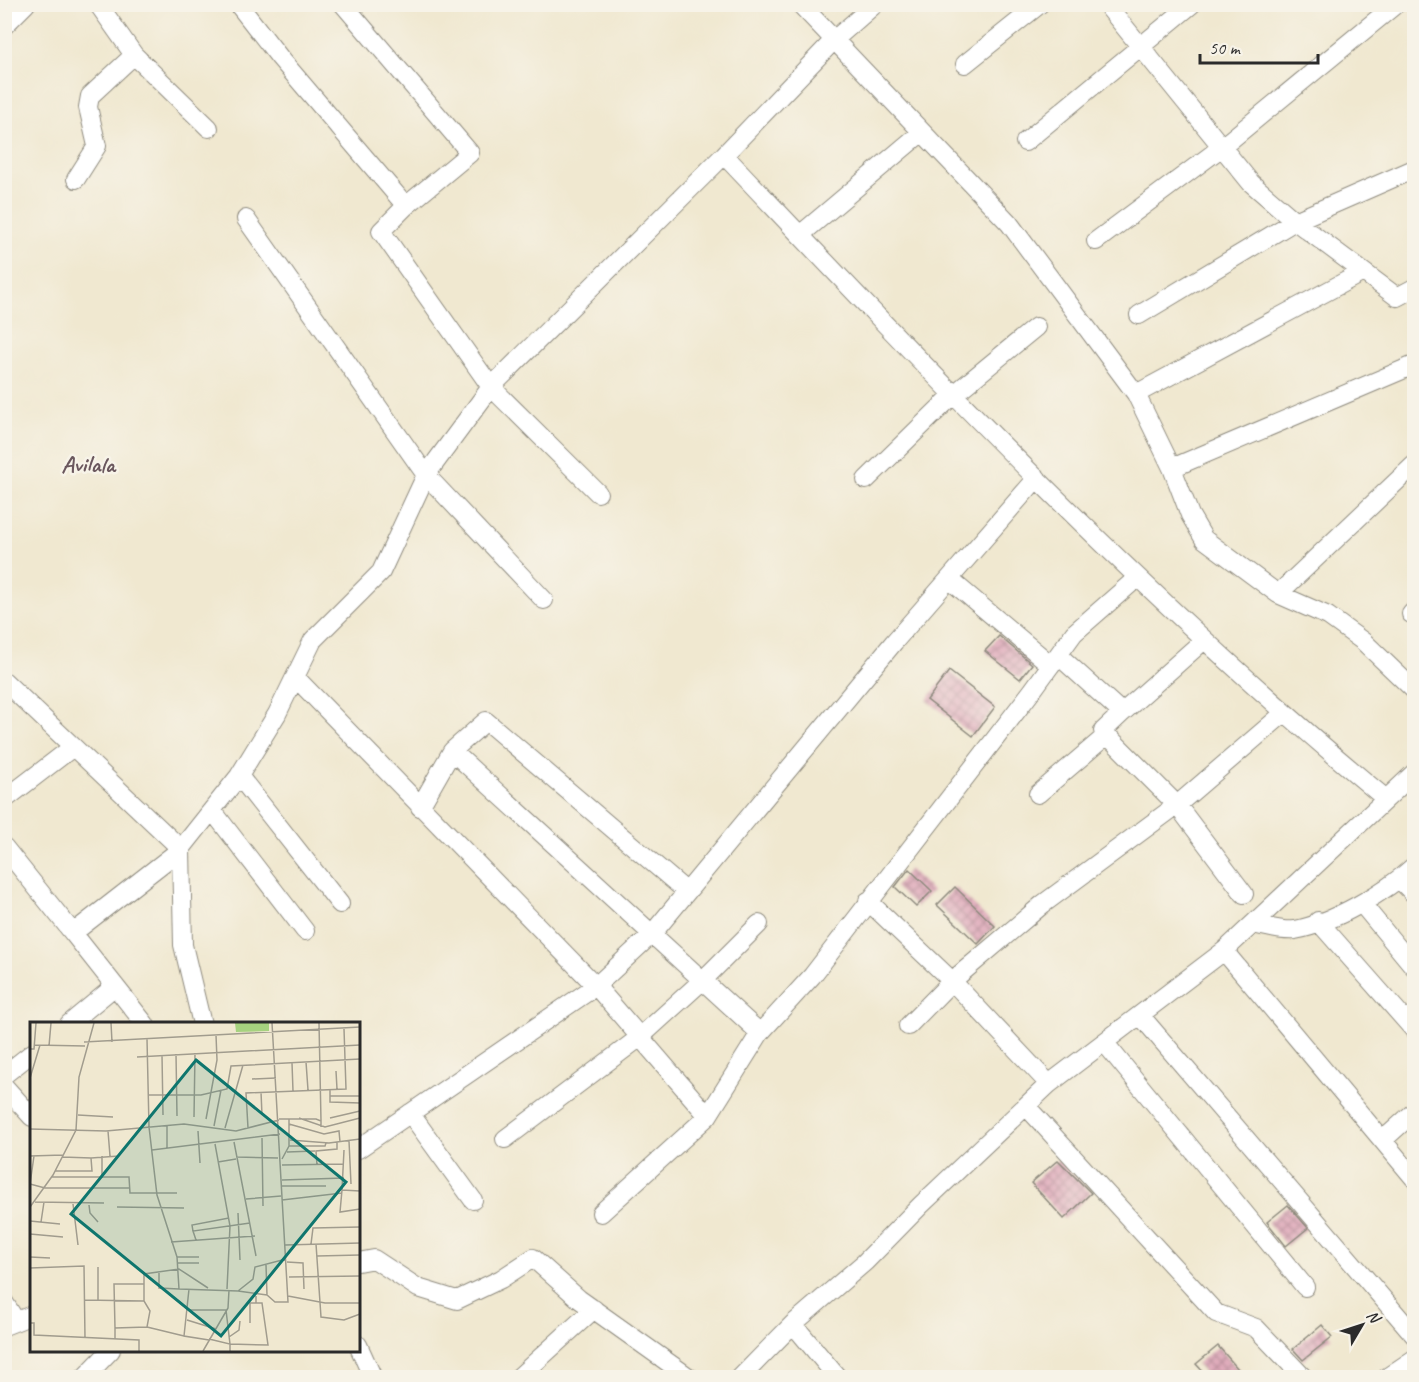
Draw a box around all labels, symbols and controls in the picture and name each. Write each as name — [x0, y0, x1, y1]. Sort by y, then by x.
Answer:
scale bar — [1200, 27, 1318, 65]
text: 50 m — [1209, 37, 1242, 59]
district label: Avilala — [61, 449, 117, 479]
inset map — [30, 1022, 360, 1352]
north arrow — [1332, 1295, 1392, 1355]
text: N — [1362, 1306, 1386, 1329]

